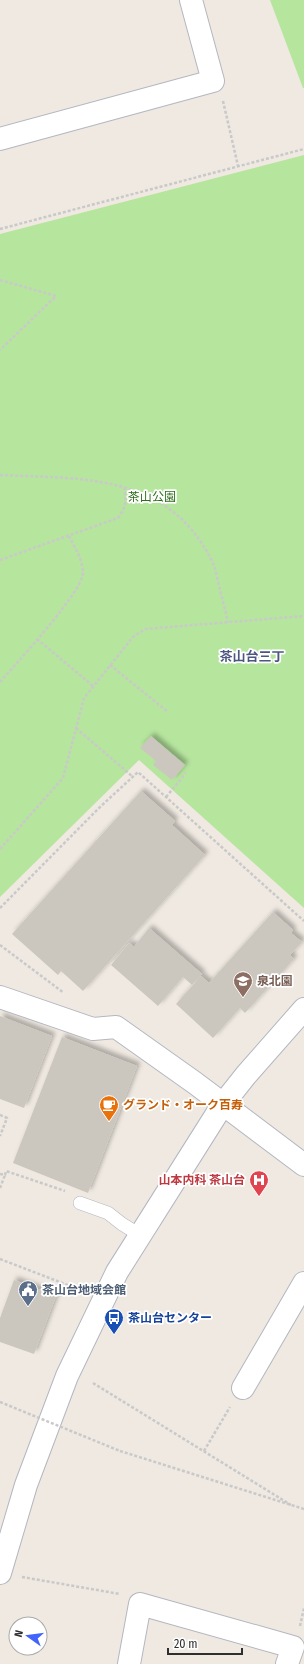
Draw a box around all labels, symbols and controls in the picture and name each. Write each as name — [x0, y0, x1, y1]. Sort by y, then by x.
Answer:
park label: 茶山公園 — [128, 490, 176, 504]
district label: 茶山台三丁 — [219, 649, 285, 664]
school or university icon: 泉北園 — [232, 970, 254, 998]
place label: 泉北園 — [257, 974, 293, 988]
cafe icon: グランド・オーク百寿 — [98, 1094, 120, 1122]
place label: グランド・オーク百寿 — [123, 1098, 243, 1112]
hospital icon: 山本内科 茶山台 — [248, 1169, 270, 1197]
place label: 山本内科 茶山台 — [159, 1173, 245, 1187]
public building icon: 茶山台地域会館 — [17, 1279, 39, 1307]
place label: 茶山台地域会館 — [42, 1283, 126, 1297]
bus stop icon: 茶山台センター — [103, 1307, 125, 1335]
place label: 茶山台センター — [128, 1311, 212, 1325]
north arrow — [8, 1616, 48, 1656]
text: N — [12, 1629, 26, 1638]
scale bar — [168, 1630, 242, 1656]
text: 20 m — [174, 1637, 198, 1651]

